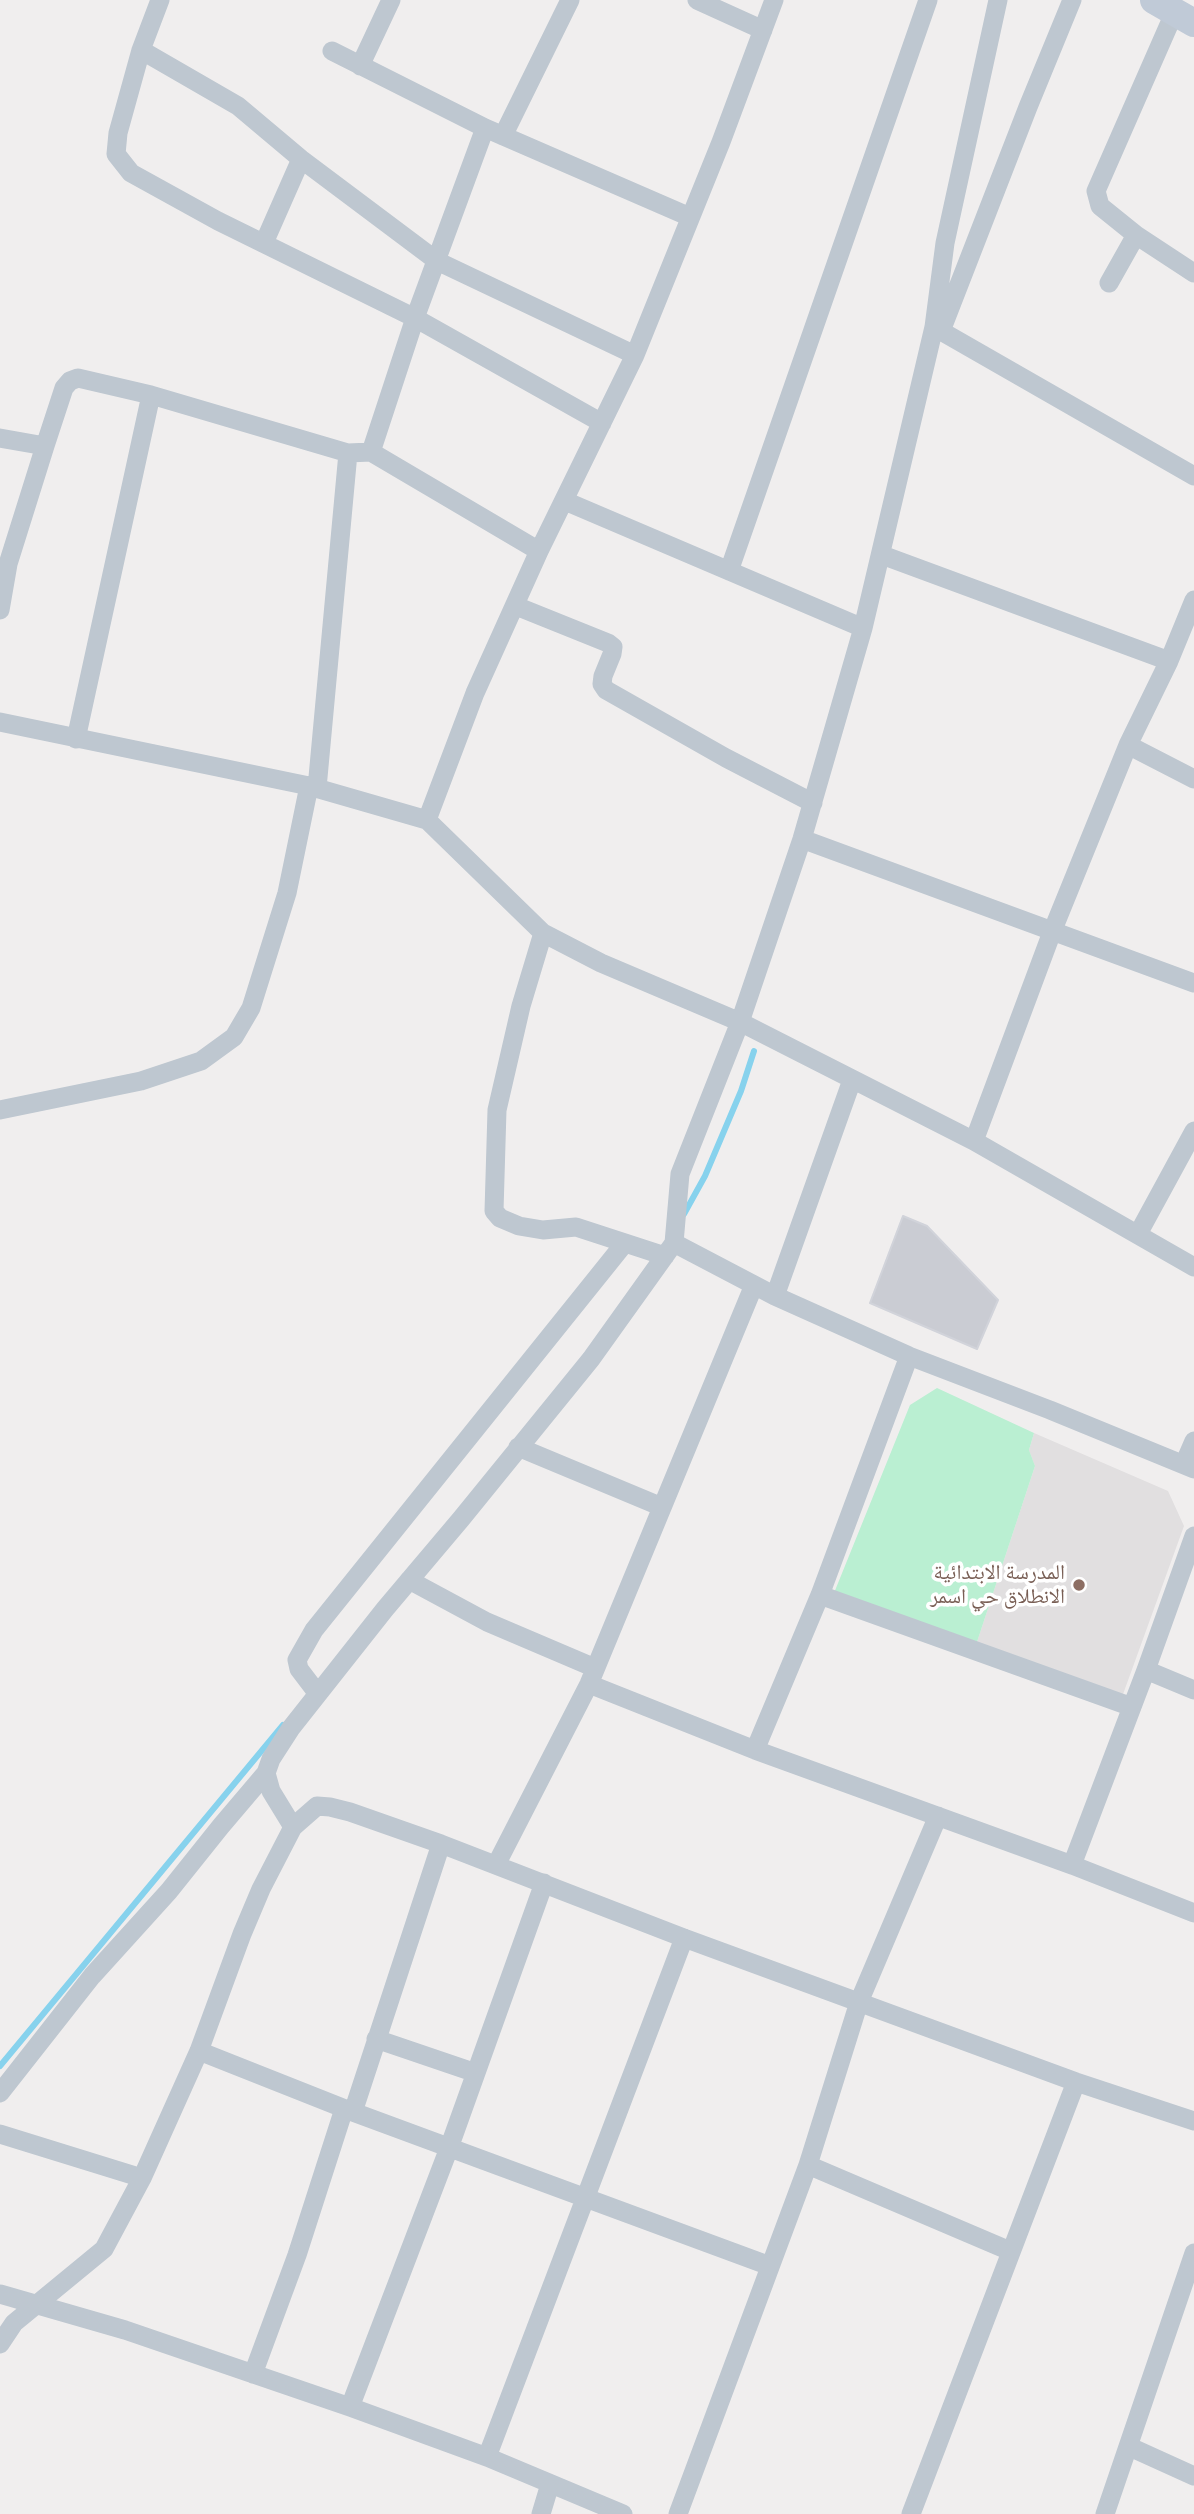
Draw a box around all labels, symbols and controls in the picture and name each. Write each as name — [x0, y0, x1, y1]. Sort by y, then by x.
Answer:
place label: المدرسة الابتدائية الانطلاق حي اسمر — [930, 1560, 1065, 1610]
marker: المدرسة الابتدائية الانطلاق حي اسمر — [1071, 1577, 1087, 1593]

